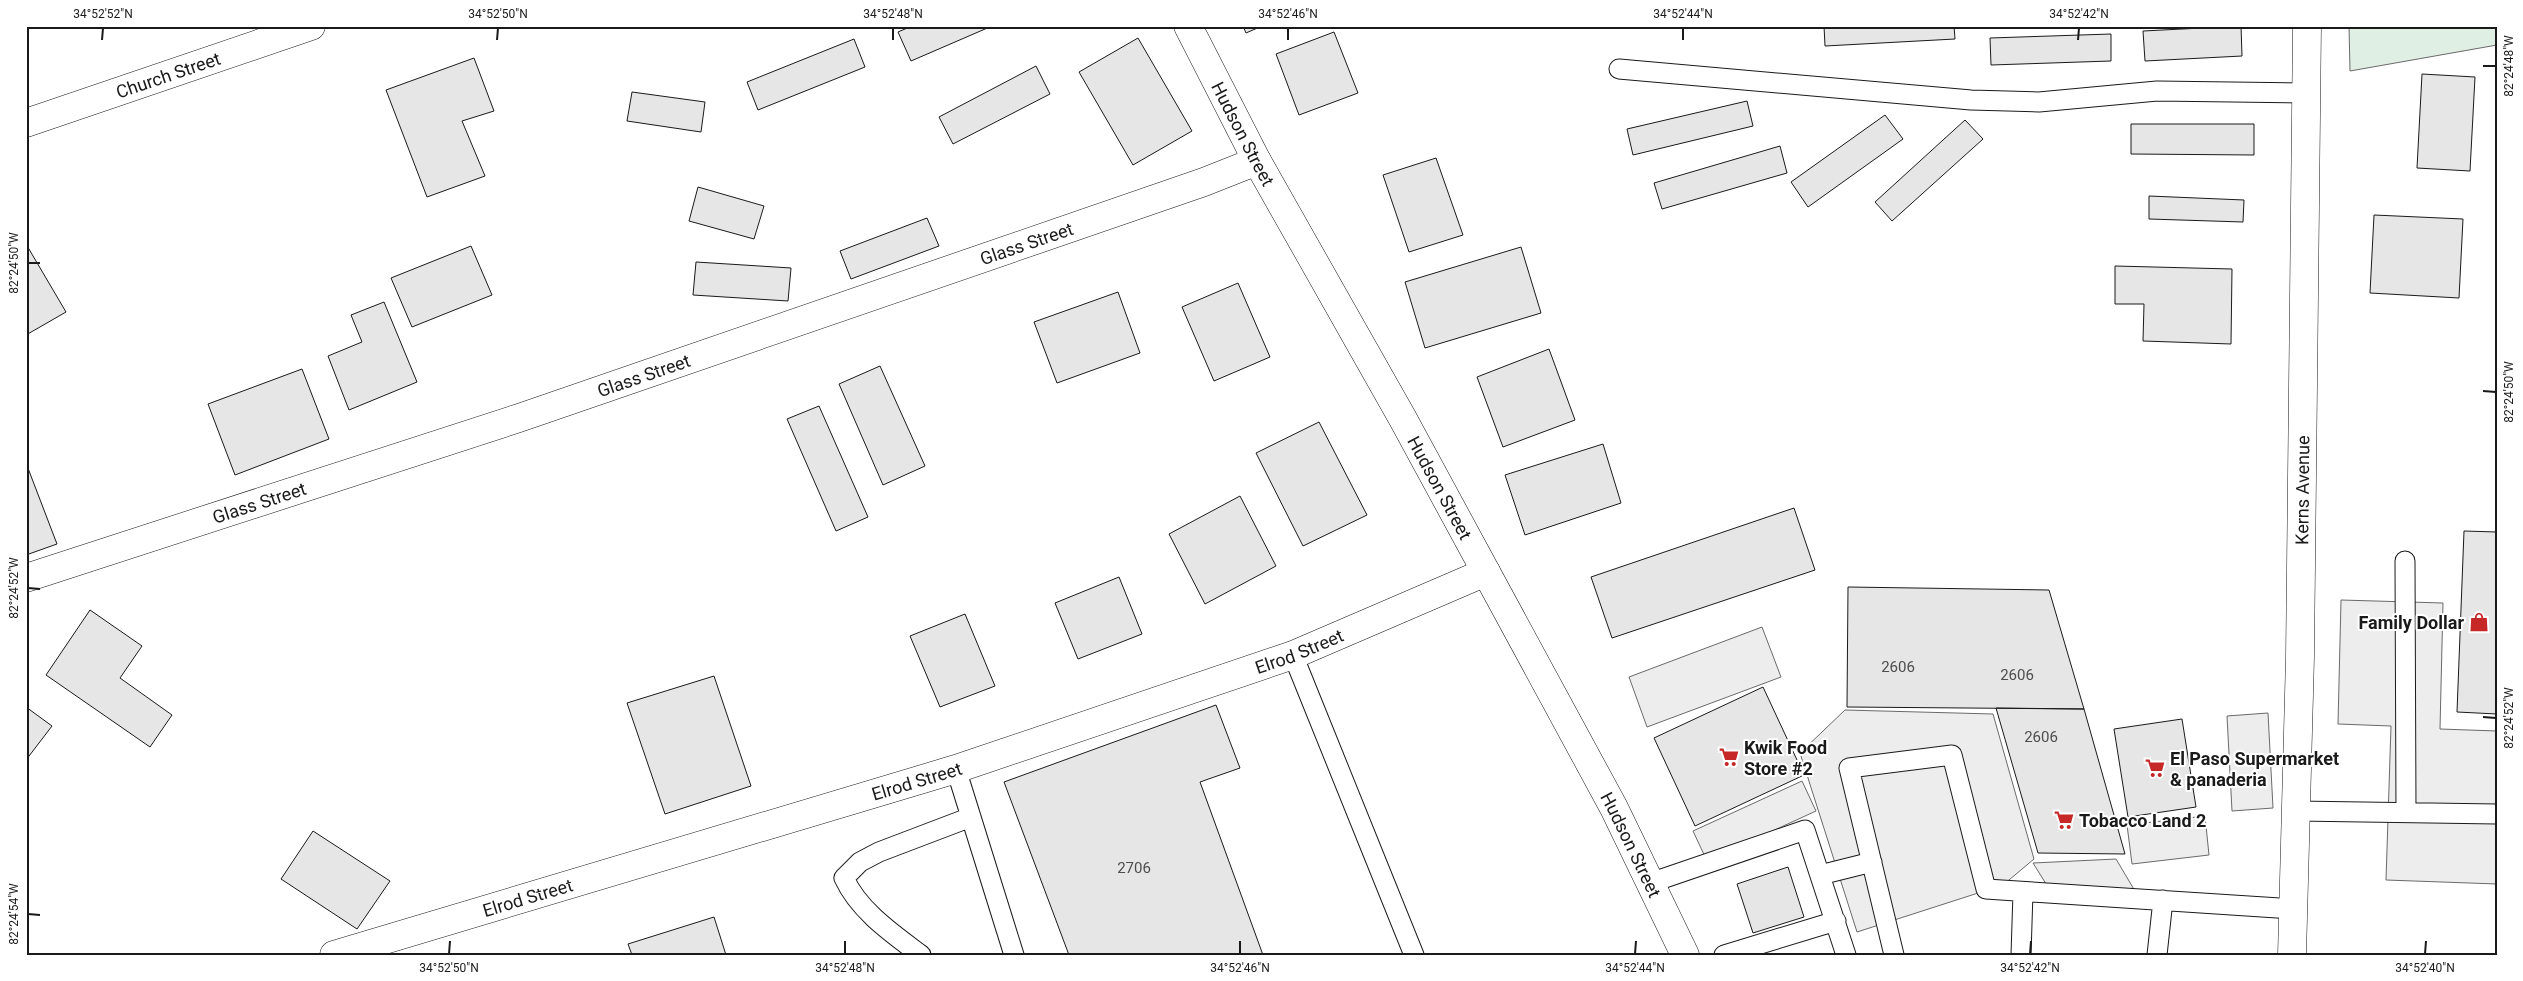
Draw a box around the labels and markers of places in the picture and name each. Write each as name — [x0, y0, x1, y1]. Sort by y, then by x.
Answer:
shop icon: Family Dollar — [2468, 611, 2490, 633]
place label: Family Dollar — [2359, 612, 2464, 633]
place label: Kwik Food Store #2 — [1744, 737, 1827, 779]
supermarket icon: Kwik Food Store #2 — [1718, 746, 1740, 768]
place label: El Paso Supermarket & panaderia — [2170, 748, 2339, 790]
supermarket icon: El Paso Supermarket & panaderia — [2144, 757, 2166, 779]
supermarket icon: Tobacco Land 2 — [2053, 809, 2075, 831]
place label: Tobacco Land 2 — [2079, 810, 2206, 831]

